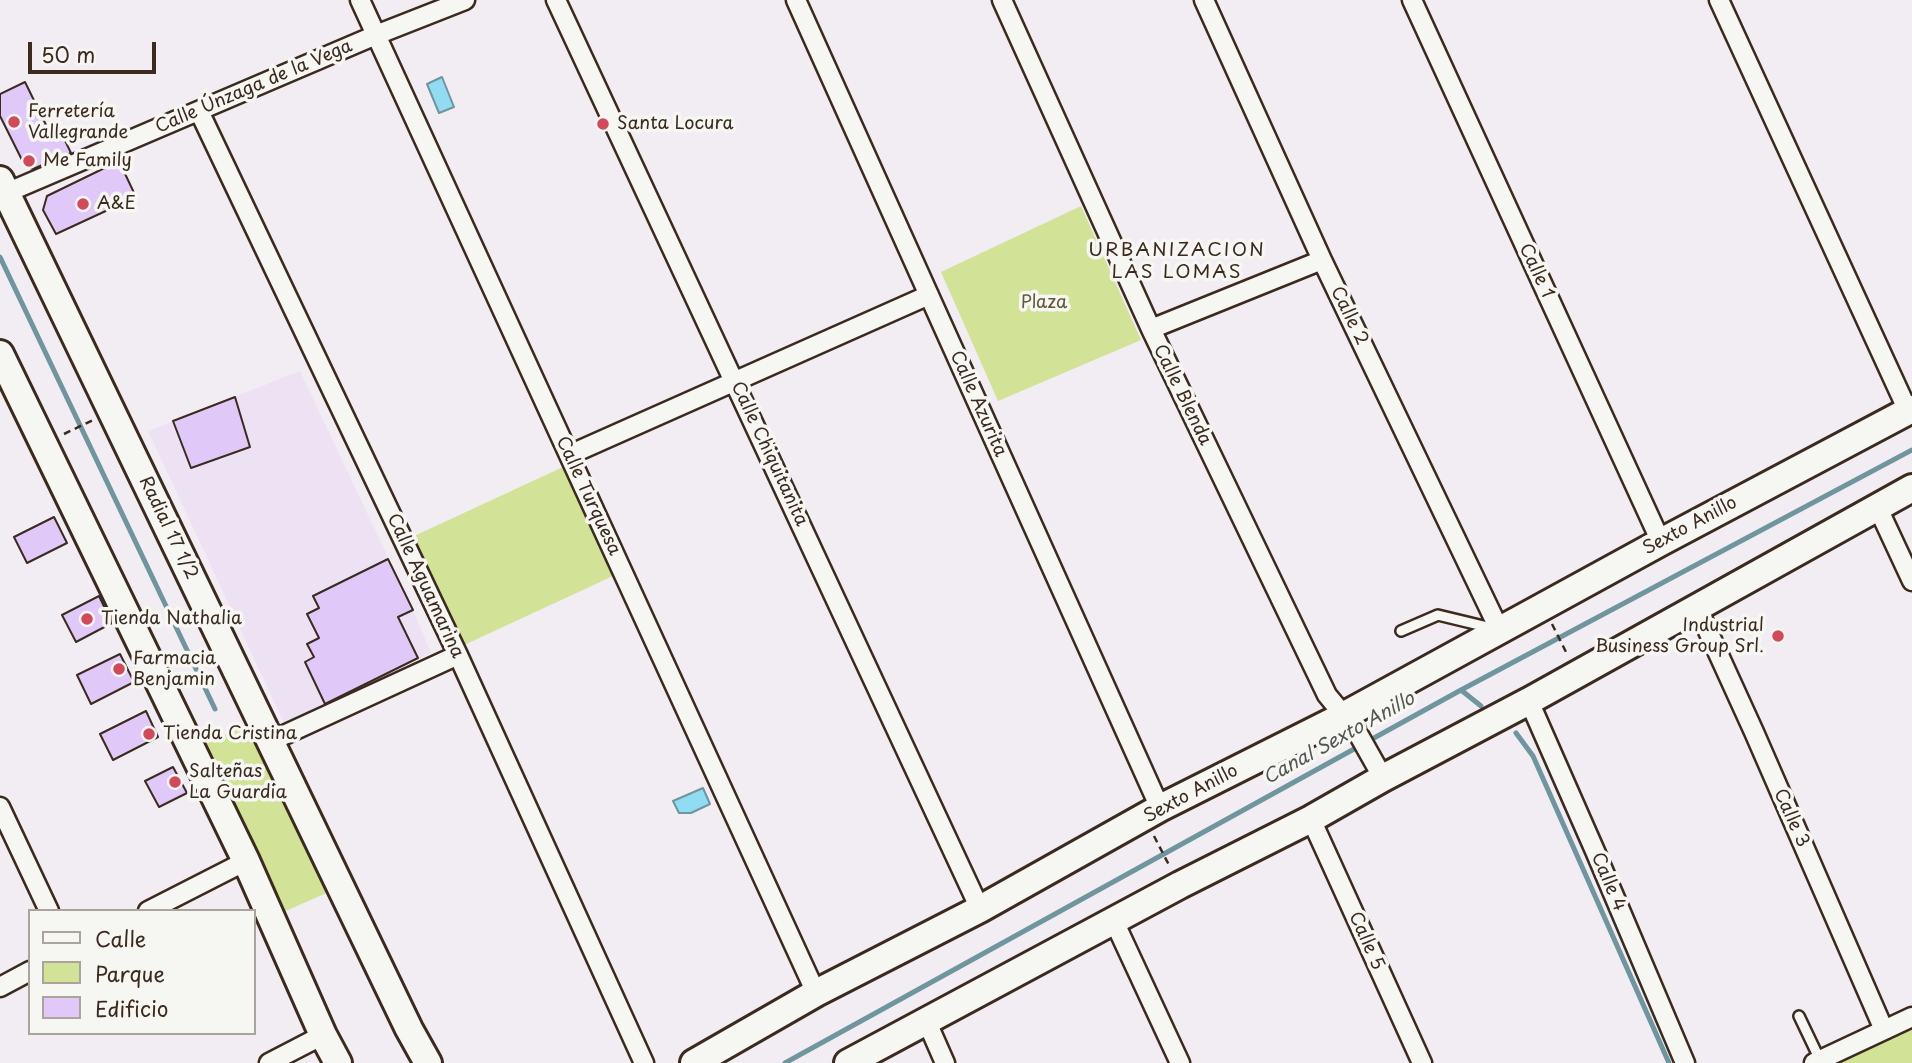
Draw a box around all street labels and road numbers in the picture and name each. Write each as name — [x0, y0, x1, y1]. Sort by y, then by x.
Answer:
street label: Calle Únzaga de la Vega — [152, 36, 356, 138]
street label: Calle 1 — [1514, 240, 1558, 302]
street label: Calle 2 — [1326, 283, 1372, 349]
street label: Calle Blenda — [1148, 341, 1216, 449]
street label: Calle Azurita — [945, 348, 1011, 460]
street label: Calle Chiquitanita — [726, 378, 812, 530]
street label: Calle Turquesa — [551, 433, 625, 559]
street label: Radial 17 1/2 — [134, 473, 202, 583]
street label: Sexto Anillo — [1639, 492, 1741, 560]
street label: Calle Aguamarina — [382, 510, 468, 662]
street label: Sexto Anillo — [1140, 760, 1242, 828]
street label: Calle 3 — [1769, 785, 1813, 851]
street label: Calle 4 — [1586, 849, 1630, 915]
street label: Calle 5 — [1344, 909, 1388, 973]

